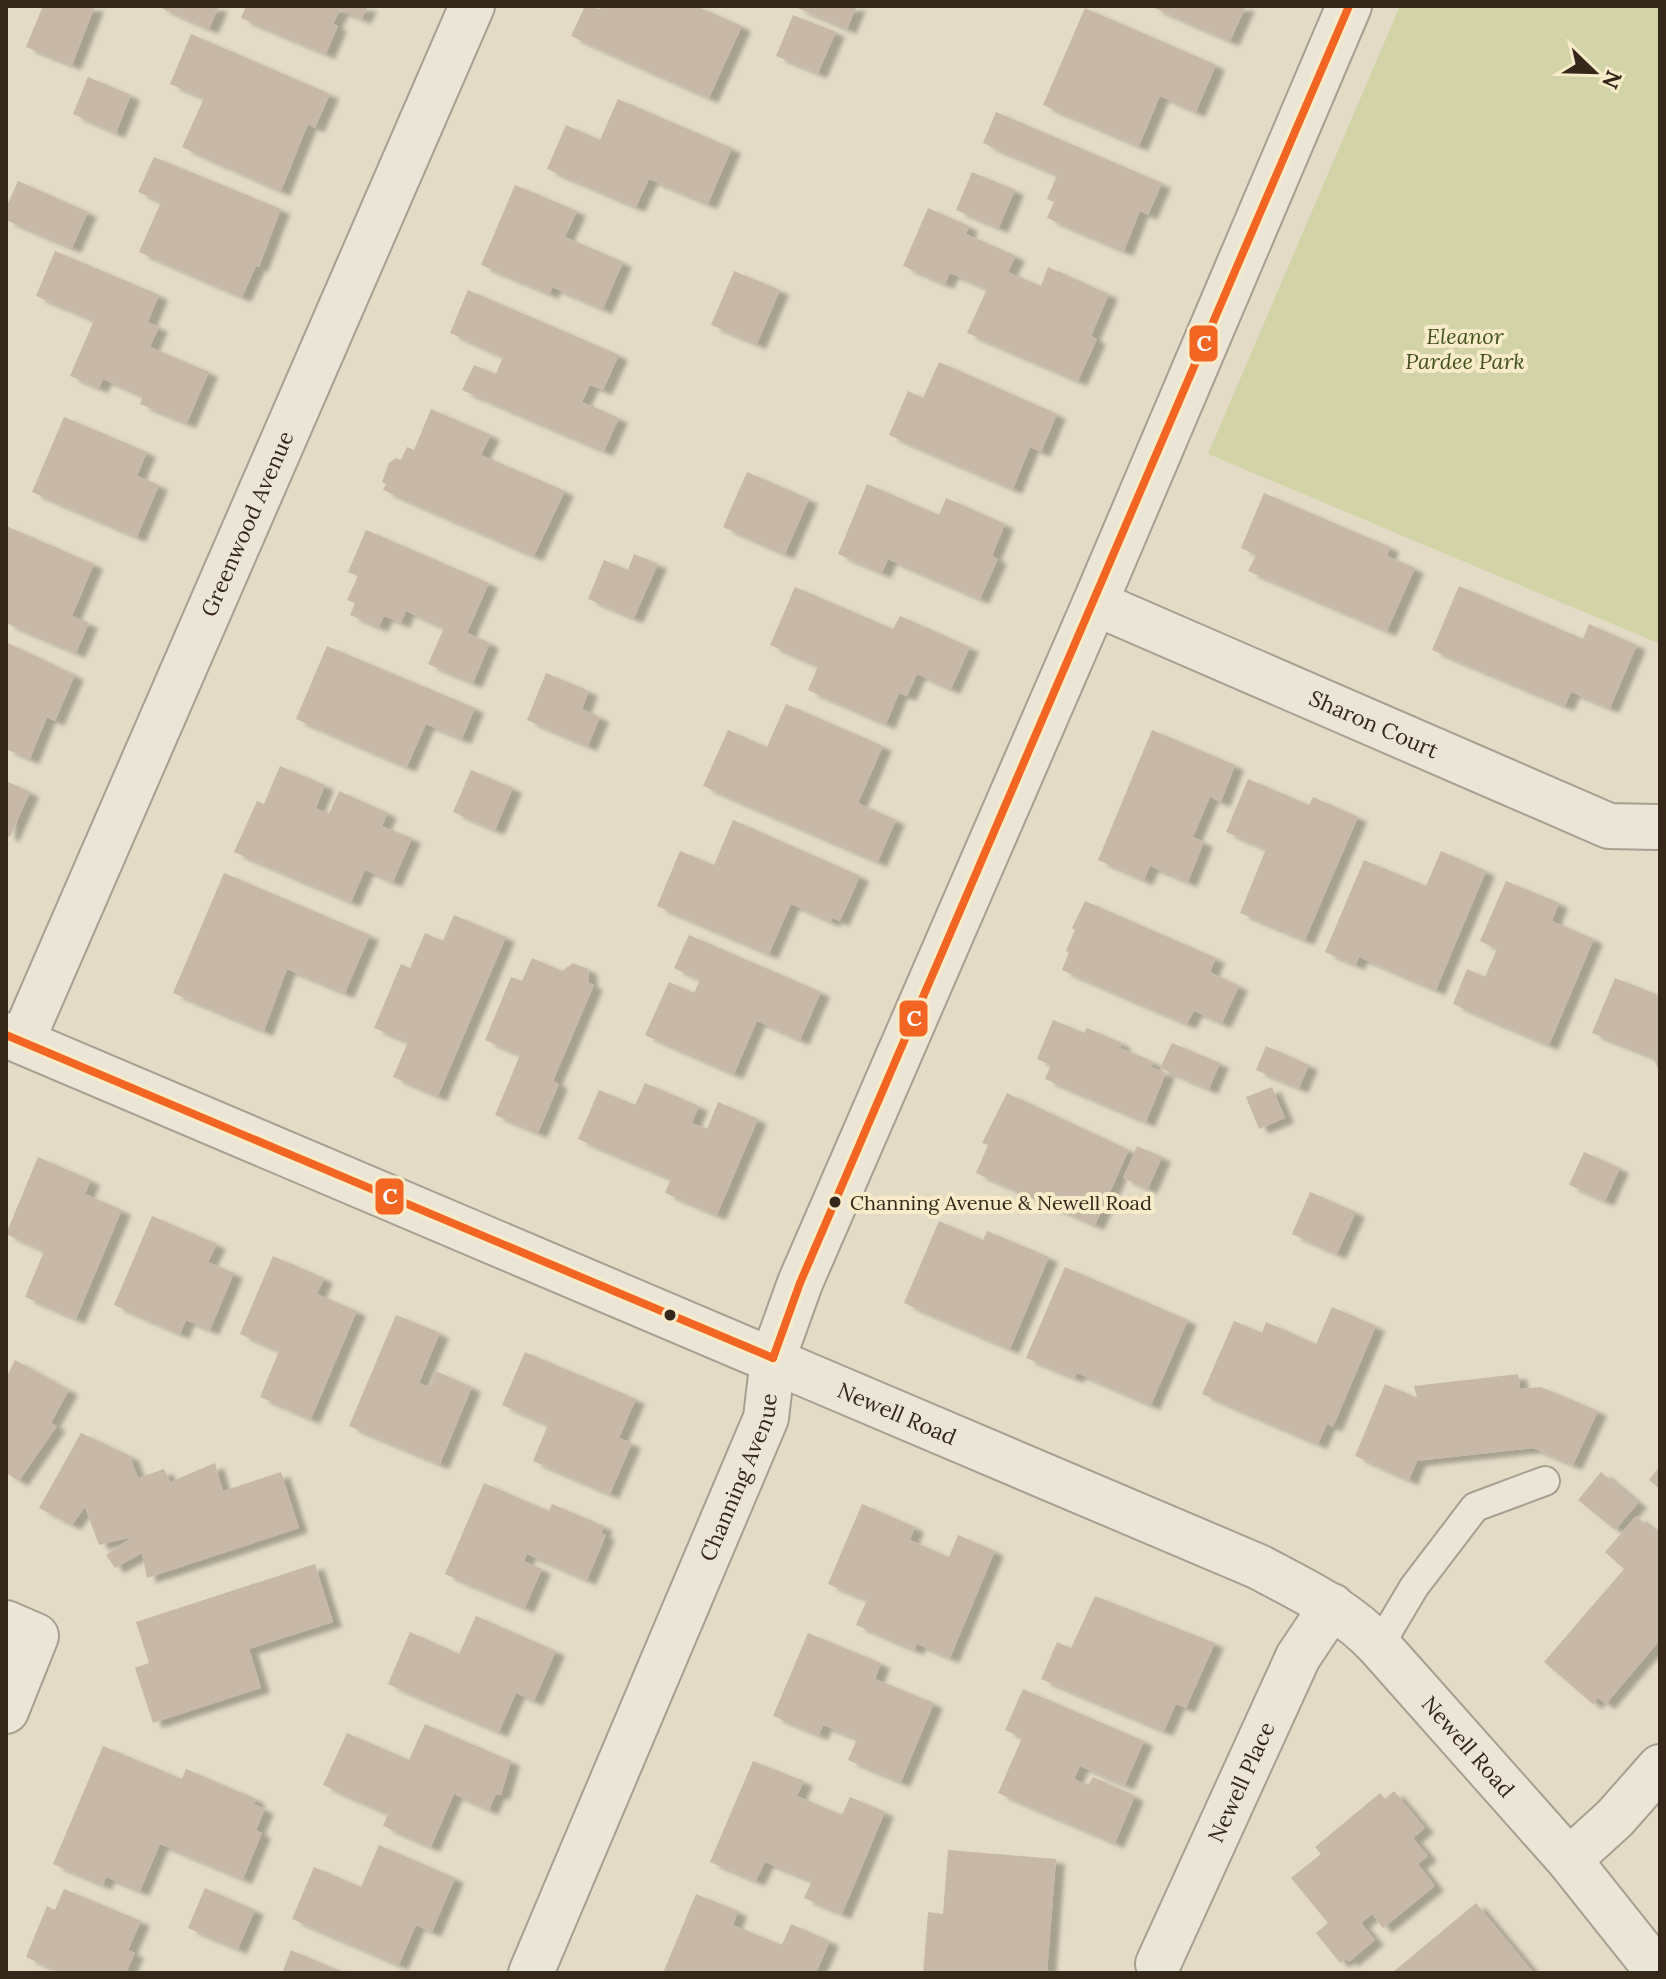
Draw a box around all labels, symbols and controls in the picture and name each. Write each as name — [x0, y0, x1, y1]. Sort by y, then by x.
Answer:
north arrow — [1554, 32, 1634, 112]
text: N — [1596, 67, 1629, 93]
park label: Eleanor Pardee Park — [1405, 322, 1525, 375]
line badge: C — [1188, 324, 1219, 363]
text: C — [1196, 329, 1212, 357]
street label: Greenwood Avenue — [194, 427, 300, 621]
street label: Sharon Court — [1305, 684, 1443, 765]
line badge: C — [898, 999, 929, 1038]
text: C — [906, 1004, 922, 1032]
line badge: C — [374, 1177, 405, 1216]
text: C — [382, 1182, 398, 1210]
place label: Channing Avenue & Newell Road — [850, 1190, 1152, 1215]
marker: Channing Avenue & Newell Road — [827, 1194, 843, 1210]
unlabelled marker — [662, 1307, 678, 1323]
street label: Newell Road — [833, 1376, 961, 1451]
street label: Channing Avenue — [693, 1392, 783, 1565]
street label: Newell Road — [1416, 1690, 1521, 1803]
street label: Newell Place — [1201, 1717, 1281, 1847]

